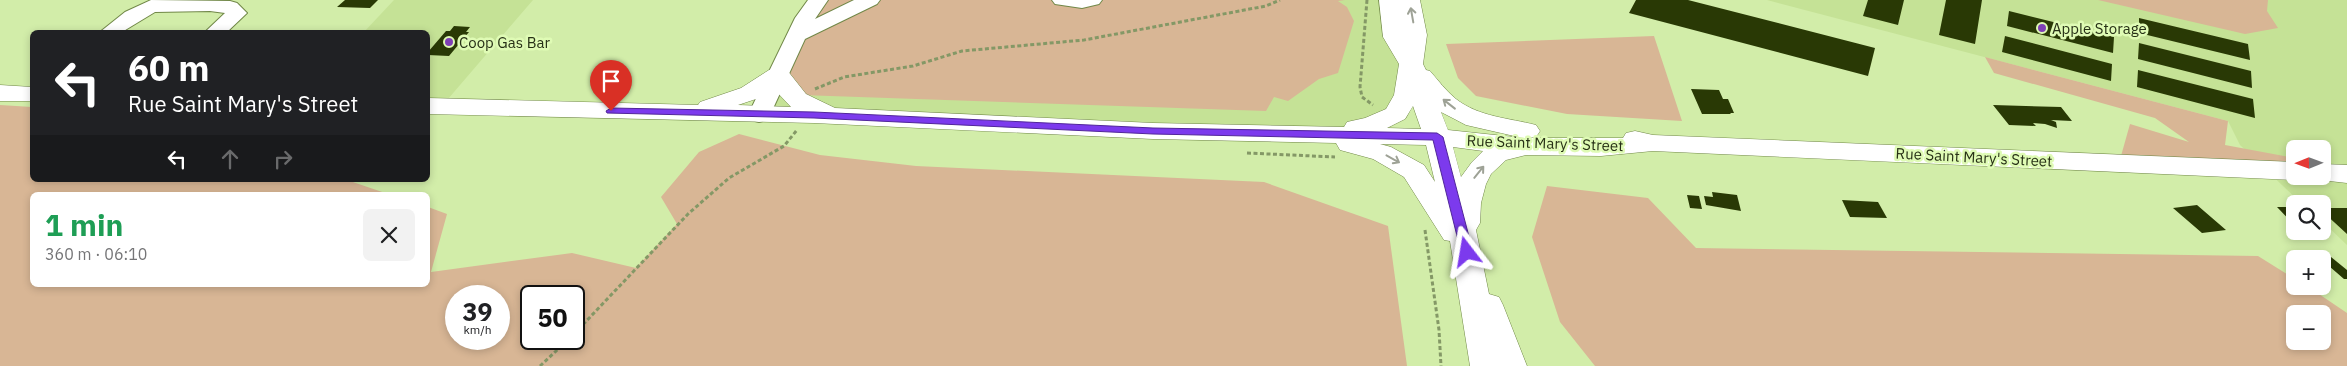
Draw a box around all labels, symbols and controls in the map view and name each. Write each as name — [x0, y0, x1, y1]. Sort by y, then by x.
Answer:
one-way arrow — [1406, 7, 1416, 23]
place label: Apple Storage — [2052, 19, 2147, 38]
marker: Apple Storage — [2036, 22, 2048, 34]
place label: Coop Gas Bar — [459, 33, 550, 52]
marker: Coop Gas Bar — [443, 36, 455, 48]
text: 60 m — [128, 45, 210, 91]
icon: left — [45, 50, 110, 115]
pin — [590, 60, 632, 111]
icon: arrive — [597, 67, 625, 95]
text: Rue Saint Mary's Street — [128, 89, 358, 118]
one-way arrow — [1442, 99, 1455, 110]
street label: Rue Saint Mary's Street — [1466, 131, 1624, 155]
north arrow — [2286, 140, 2331, 185]
map controls — [2286, 140, 2331, 350]
street label: Rue Saint Mary's Street — [1895, 143, 2053, 171]
icon: left — [163, 145, 191, 173]
icon: ahead — [216, 145, 244, 173]
icon: right — [269, 145, 297, 173]
one-way arrow — [1386, 155, 1400, 165]
one-way arrow — [1474, 165, 1484, 179]
button: search — [2286, 195, 2331, 240]
text: 1 min — [45, 205, 123, 244]
button: close — [363, 209, 415, 261]
position arrow — [1440, 225, 1492, 277]
text: 360 m · 06:10 — [45, 244, 147, 264]
button: + — [2286, 250, 2331, 295]
speed limit sign: 50 — [520, 285, 585, 350]
text: 39 — [462, 295, 493, 328]
button: − — [2286, 305, 2331, 350]
text: km/h — [463, 322, 492, 337]

